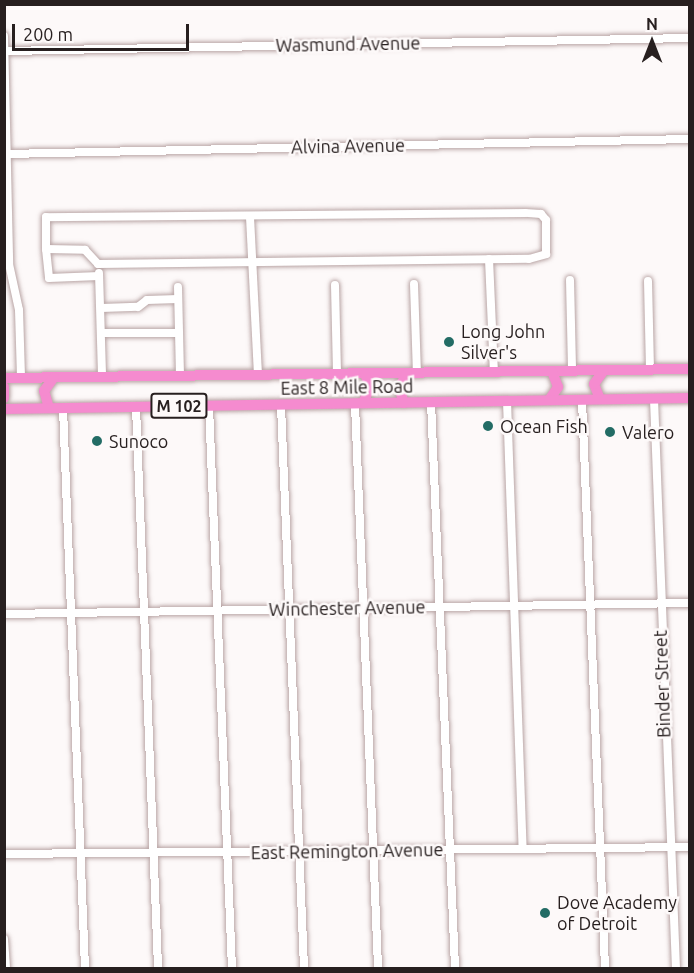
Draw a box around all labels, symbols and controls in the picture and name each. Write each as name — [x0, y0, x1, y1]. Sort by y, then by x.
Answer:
scale bar — [15, 12, 192, 50]
north arrow — [622, 12, 682, 72]
text: N — [646, 15, 658, 33]
text: 200 m — [23, 24, 73, 44]
street label: Wasmund Avenue — [275, 32, 421, 56]
street label: Alvina Avenue — [291, 134, 405, 158]
place label: Long John Silver's — [461, 321, 545, 364]
marker: Long John Silver's — [442, 335, 456, 349]
street label: East 8 Mile Road — [280, 375, 414, 399]
road number: M 102 — [149, 393, 209, 419]
place label: Ocean Fish — [500, 415, 588, 437]
marker: Ocean Fish — [481, 419, 495, 433]
place label: Valero — [622, 421, 674, 443]
marker: Valero — [603, 425, 617, 439]
place label: Sunoco — [109, 430, 168, 452]
marker: Sunoco — [90, 434, 104, 448]
street label: Winchester Avenue — [269, 596, 425, 620]
street label: Binder Street — [649, 630, 675, 738]
street label: East Remington Avenue — [251, 839, 443, 863]
place label: Dove Academy of Detroit — [557, 892, 677, 934]
marker: Dove Academy of Detroit — [538, 906, 552, 920]

